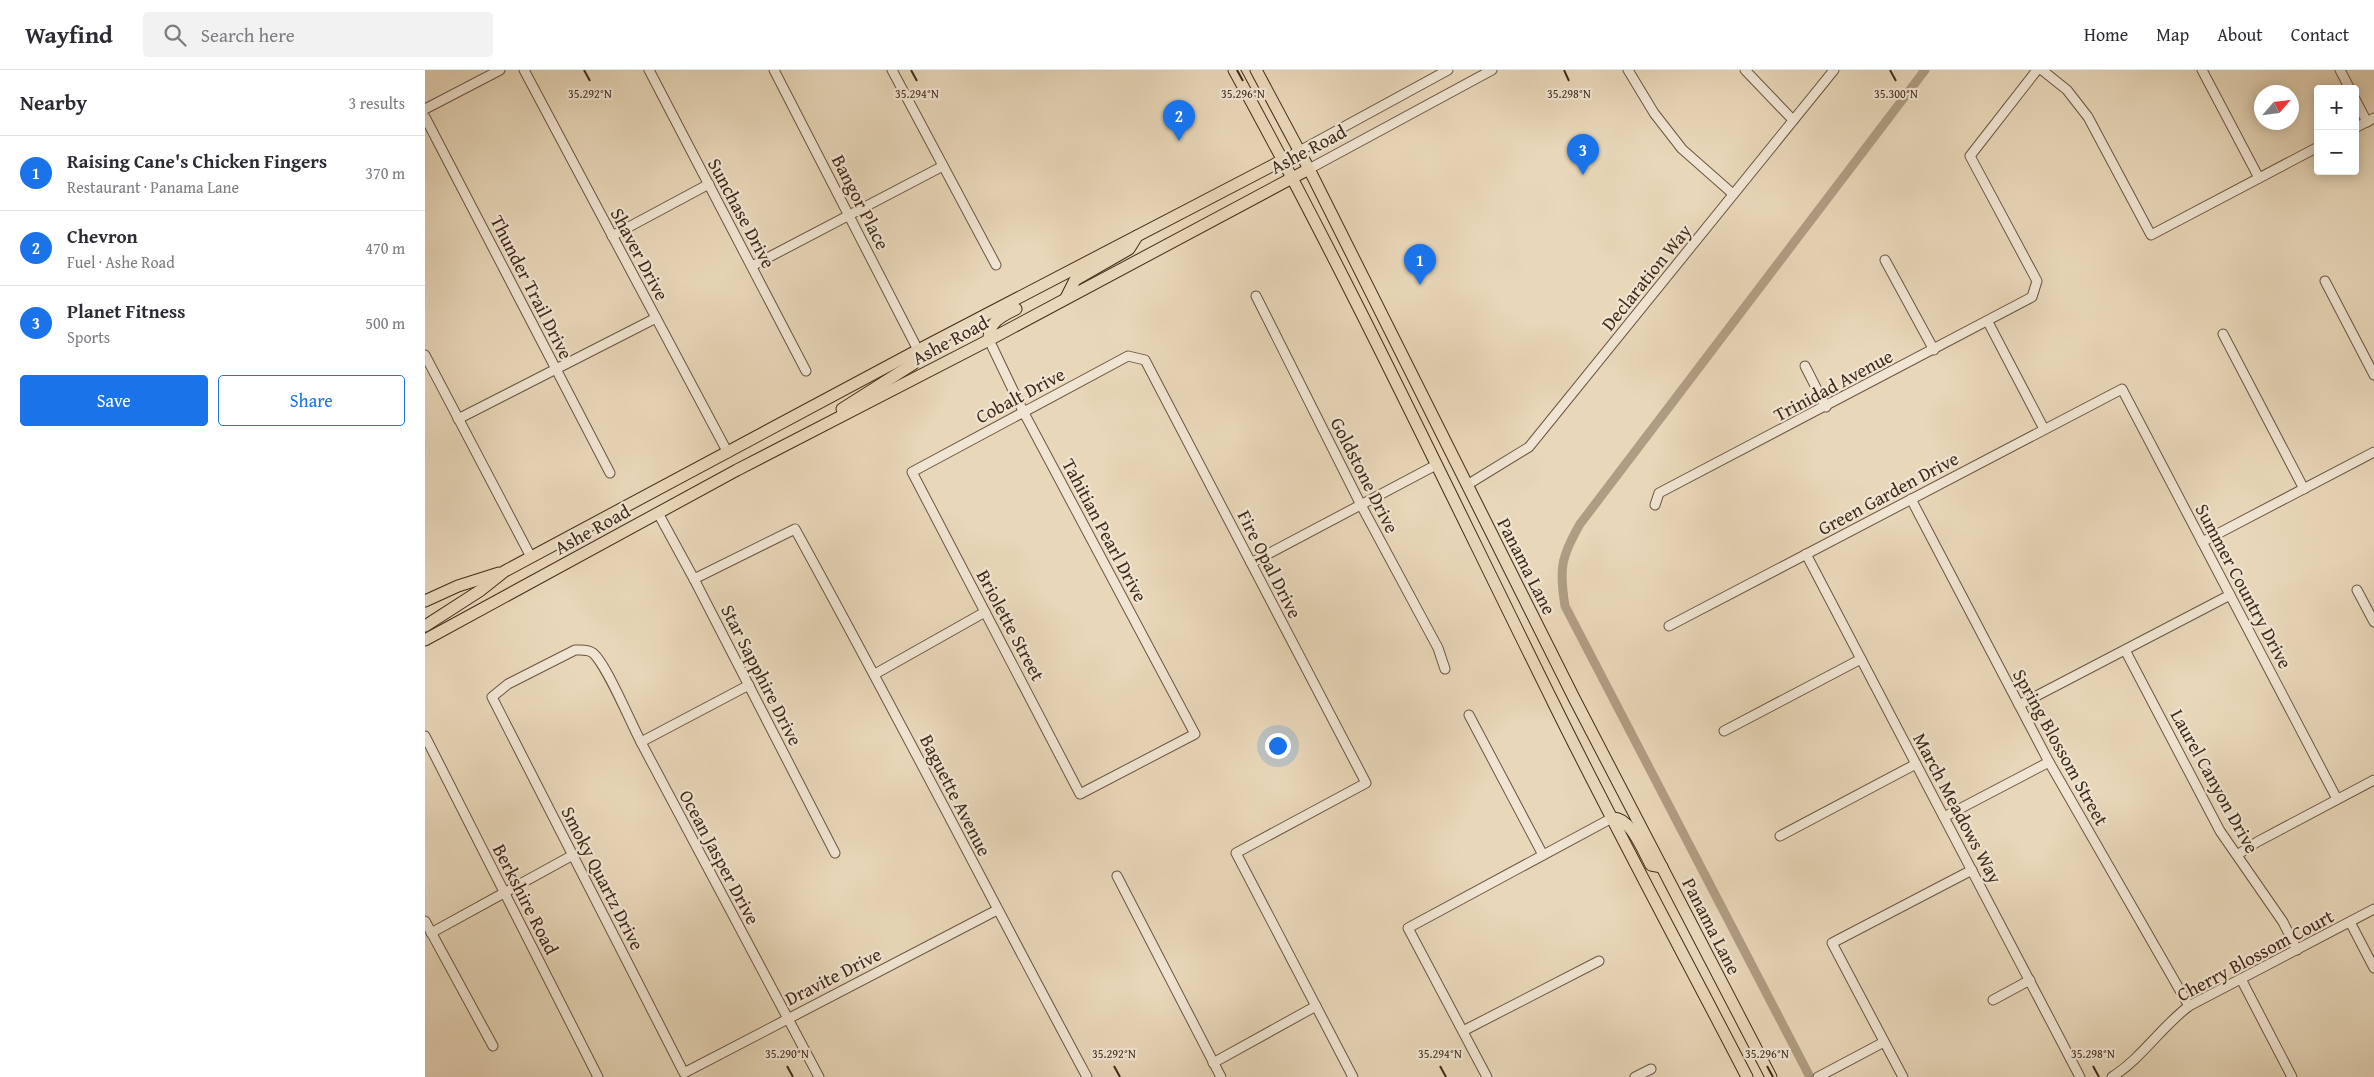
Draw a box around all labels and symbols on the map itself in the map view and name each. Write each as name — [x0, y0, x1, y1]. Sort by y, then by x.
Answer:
text: 35.292°N — [568, 85, 612, 102]
text: 35.294°N — [895, 85, 939, 102]
text: 35.296°N — [1221, 85, 1265, 102]
text: 35.298°N — [1547, 85, 1591, 102]
text: 35.300°N — [1874, 85, 1918, 102]
north arrow — [2254, 85, 2299, 130]
pin: 2 — [1163, 100, 1195, 141]
street label: Ashe Road — [1265, 117, 1352, 181]
pin: 3 — [1567, 134, 1599, 175]
street label: Bangor Place — [825, 150, 897, 255]
street label: Sunchase Drive — [701, 153, 783, 273]
street label: Shaver Drive — [604, 203, 676, 305]
street label: Thunder Trail Drive — [484, 210, 580, 364]
street label: Declaration Way — [1594, 217, 1698, 336]
pin: 1 — [1404, 244, 1436, 285]
street label: Ashe Road — [907, 308, 994, 372]
street label: Trinidad Avenue — [1768, 342, 1898, 428]
street label: Cobalt Drive — [970, 360, 1070, 430]
street label: Goldstone Drive — [1324, 412, 1406, 538]
street label: Green Garden Drive — [1813, 444, 1963, 542]
street label: Tahitian Pearl Drive — [1055, 453, 1155, 607]
street label: Ashe Road — [549, 496, 636, 561]
street label: Summer Country Drive — [2189, 498, 2299, 674]
street label: Fire Opal Drive — [1231, 505, 1309, 623]
street label: Panama Lane — [1491, 513, 1563, 619]
street label: Briolette Street — [970, 564, 1052, 686]
street label: Star Sapphire Drive — [714, 600, 810, 750]
street label: Spring Blossom Street — [2006, 664, 2116, 831]
street label: Laurel Canyon Drive — [2164, 704, 2266, 858]
street label: March Meadows Way — [1906, 728, 2010, 889]
street label: Baguette Avenue — [913, 729, 999, 861]
your location — [1265, 733, 1291, 759]
street label: Ocean Jasper Drive — [673, 785, 767, 929]
street label: Smoky Quartz Drive — [555, 801, 651, 955]
street label: Berkshire Road — [486, 839, 566, 960]
street label: Panama Lane — [1676, 873, 1748, 979]
street label: Cherry Blossom Court — [2171, 902, 2339, 1008]
street label: Dravite Drive — [780, 940, 886, 1012]
text: 35.290°N — [765, 1045, 809, 1062]
text: 35.292°N — [1092, 1045, 1136, 1062]
text: 35.294°N — [1418, 1045, 1462, 1062]
text: 35.296°N — [1745, 1045, 1789, 1062]
text: 35.298°N — [2071, 1045, 2115, 1062]

